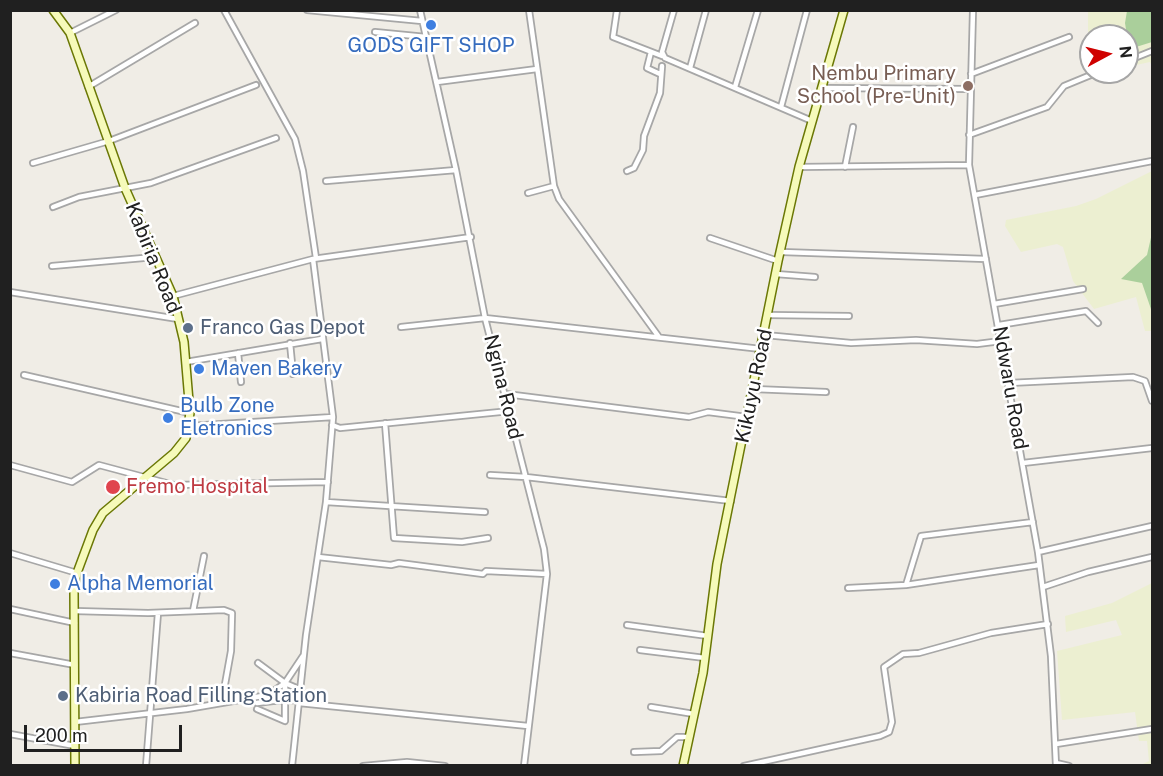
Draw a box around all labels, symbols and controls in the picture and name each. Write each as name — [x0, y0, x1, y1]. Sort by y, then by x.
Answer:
marker: GODS GIFT SHOP — [424, 18, 438, 32]
north arrow — [1079, 24, 1139, 84]
place label: GODS GIFT SHOP — [348, 34, 514, 58]
text: N — [1115, 45, 1136, 59]
place label: Nembu Primary School (Pre-Unit) — [797, 62, 956, 109]
marker: Nembu Primary School (Pre-Unit) — [961, 79, 975, 93]
street label: Kabiria Road — [120, 199, 186, 317]
place label: Franco Gas Depot — [200, 316, 365, 340]
marker: Franco Gas Depot — [181, 321, 195, 335]
street label: Ndwaru Road — [987, 324, 1033, 452]
street label: Kikuyu Road — [730, 327, 778, 445]
street label: Ngina Road — [478, 332, 528, 442]
place label: Maven Bakery — [211, 357, 342, 381]
marker: Maven Bakery — [192, 362, 206, 376]
place label: Bulb Zone Eletronics — [180, 394, 275, 441]
marker: Bulb Zone Eletronics — [161, 411, 175, 425]
place label: Fremo Hospital — [126, 475, 269, 499]
marker: Fremo Hospital — [104, 478, 122, 496]
place label: Alpha Memorial — [67, 572, 214, 596]
marker: Alpha Memorial — [48, 577, 62, 591]
place label: Kabiria Road Filling Station — [75, 684, 327, 708]
marker: Kabiria Road Filling Station — [56, 689, 70, 703]
scale bar — [27, 713, 184, 751]
text: 200 m — [35, 725, 88, 746]

